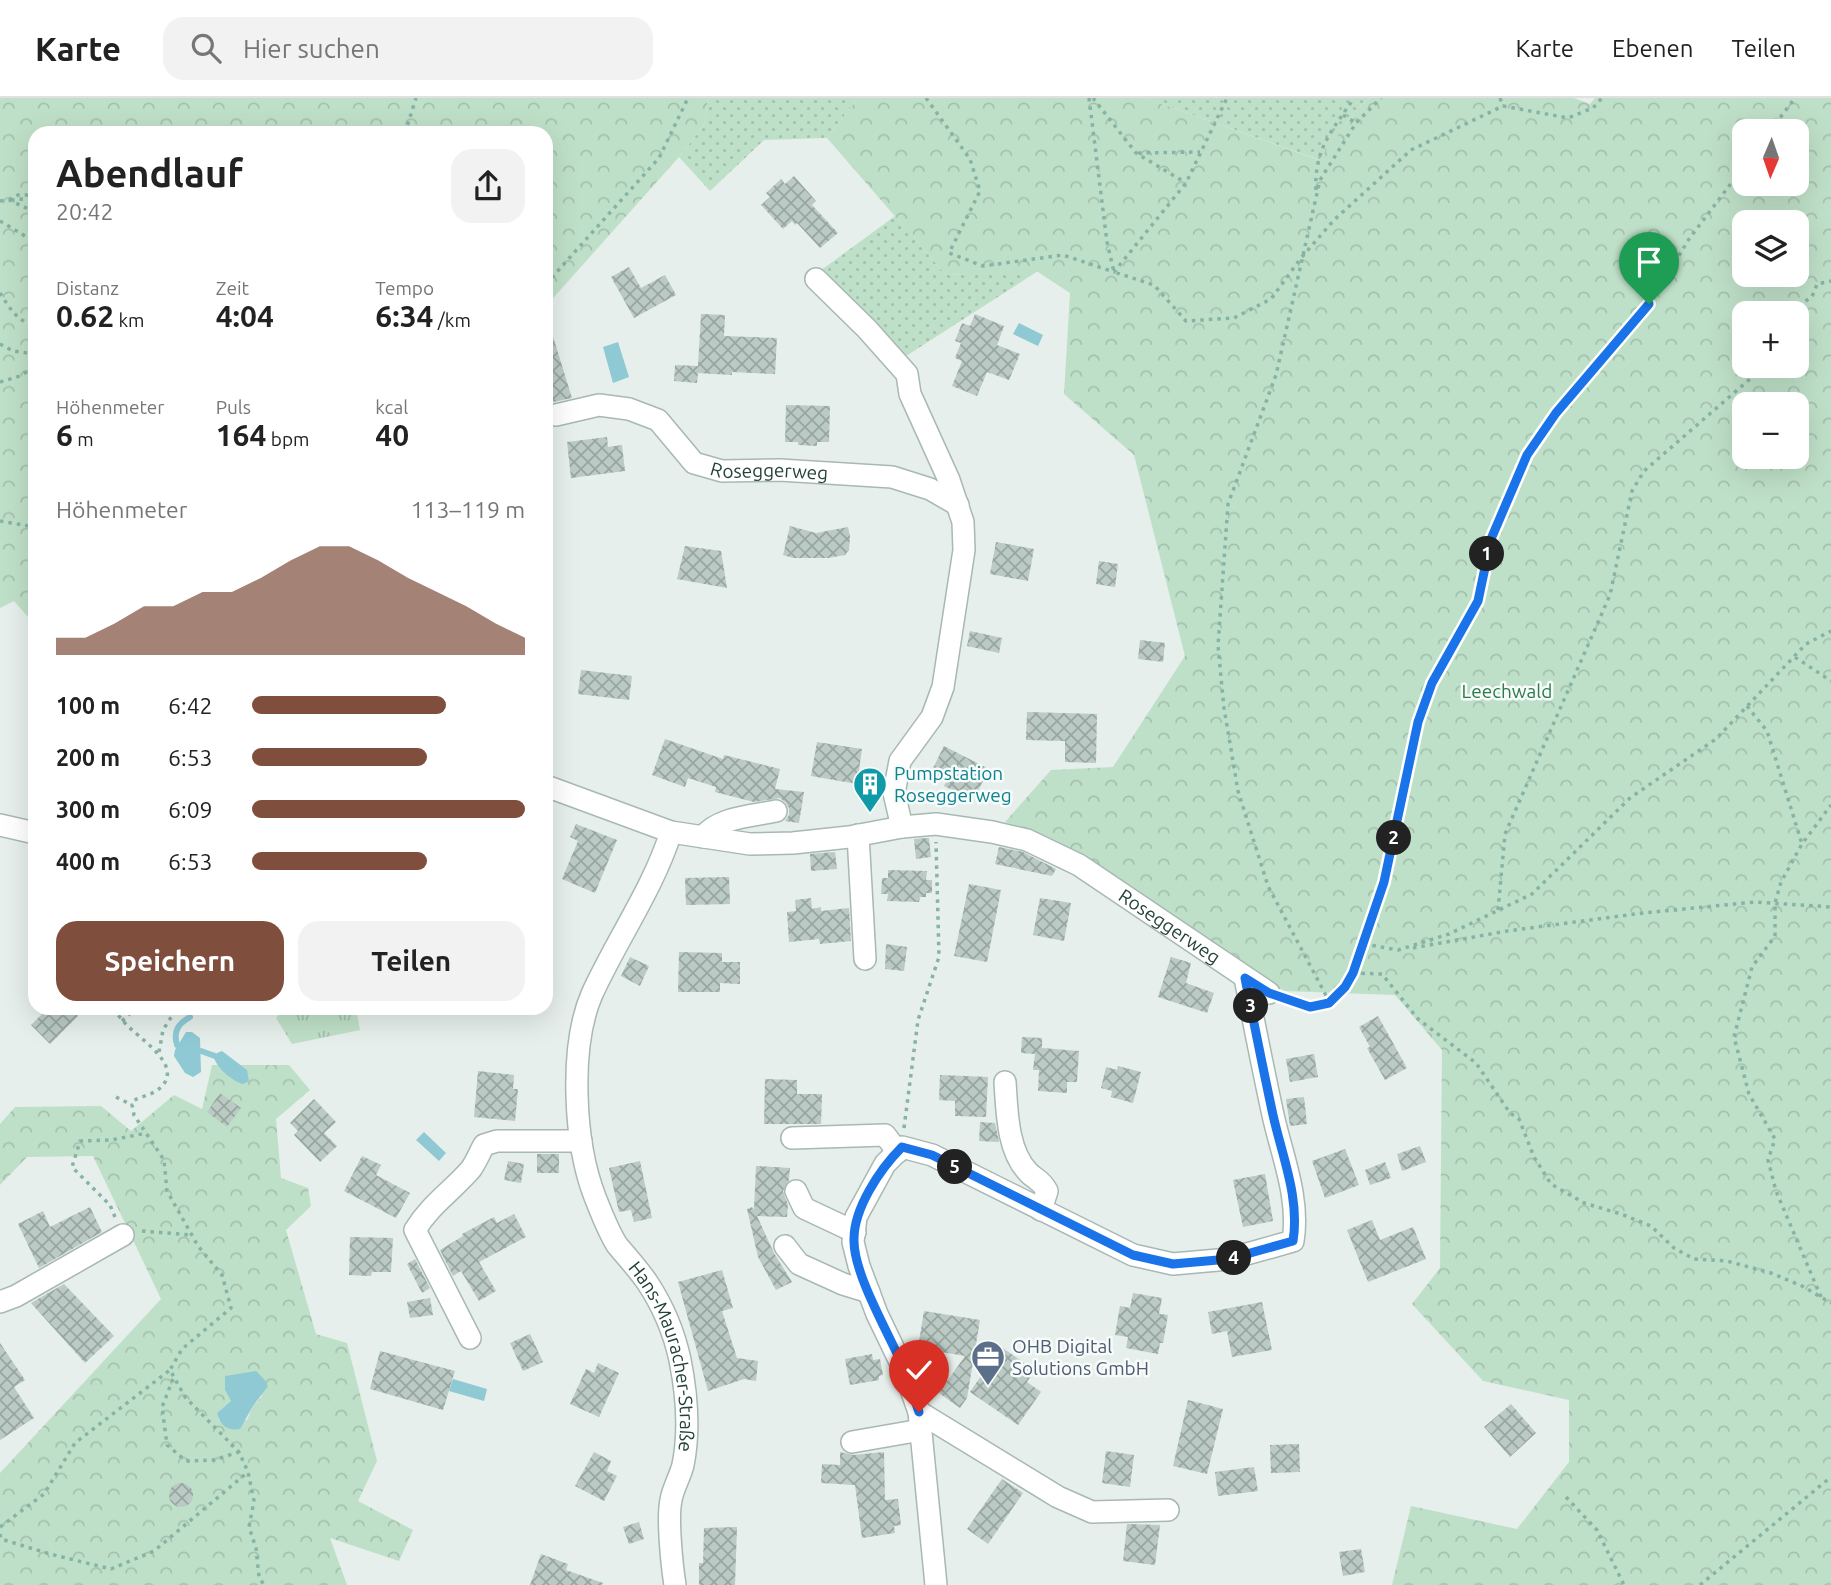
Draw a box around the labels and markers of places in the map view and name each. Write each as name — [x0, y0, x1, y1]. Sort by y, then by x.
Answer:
pin — [1619, 232, 1679, 304]
pin: 1 — [1470, 536, 1504, 572]
place label: Pumpstation Roseggerweg — [894, 762, 1012, 806]
building icon: Pumpstation Roseggerweg — [851, 765, 889, 814]
pin: 2 — [1376, 820, 1412, 856]
pin: 3 — [1234, 988, 1268, 1024]
pin: 5 — [937, 1150, 972, 1184]
pin: 4 — [1216, 1240, 1252, 1276]
place label: OHB Digital Solutions GmbH — [1012, 1335, 1149, 1379]
office icon: OHB Digital Solutions GmbH — [969, 1338, 1007, 1387]
pin — [889, 1340, 949, 1412]

